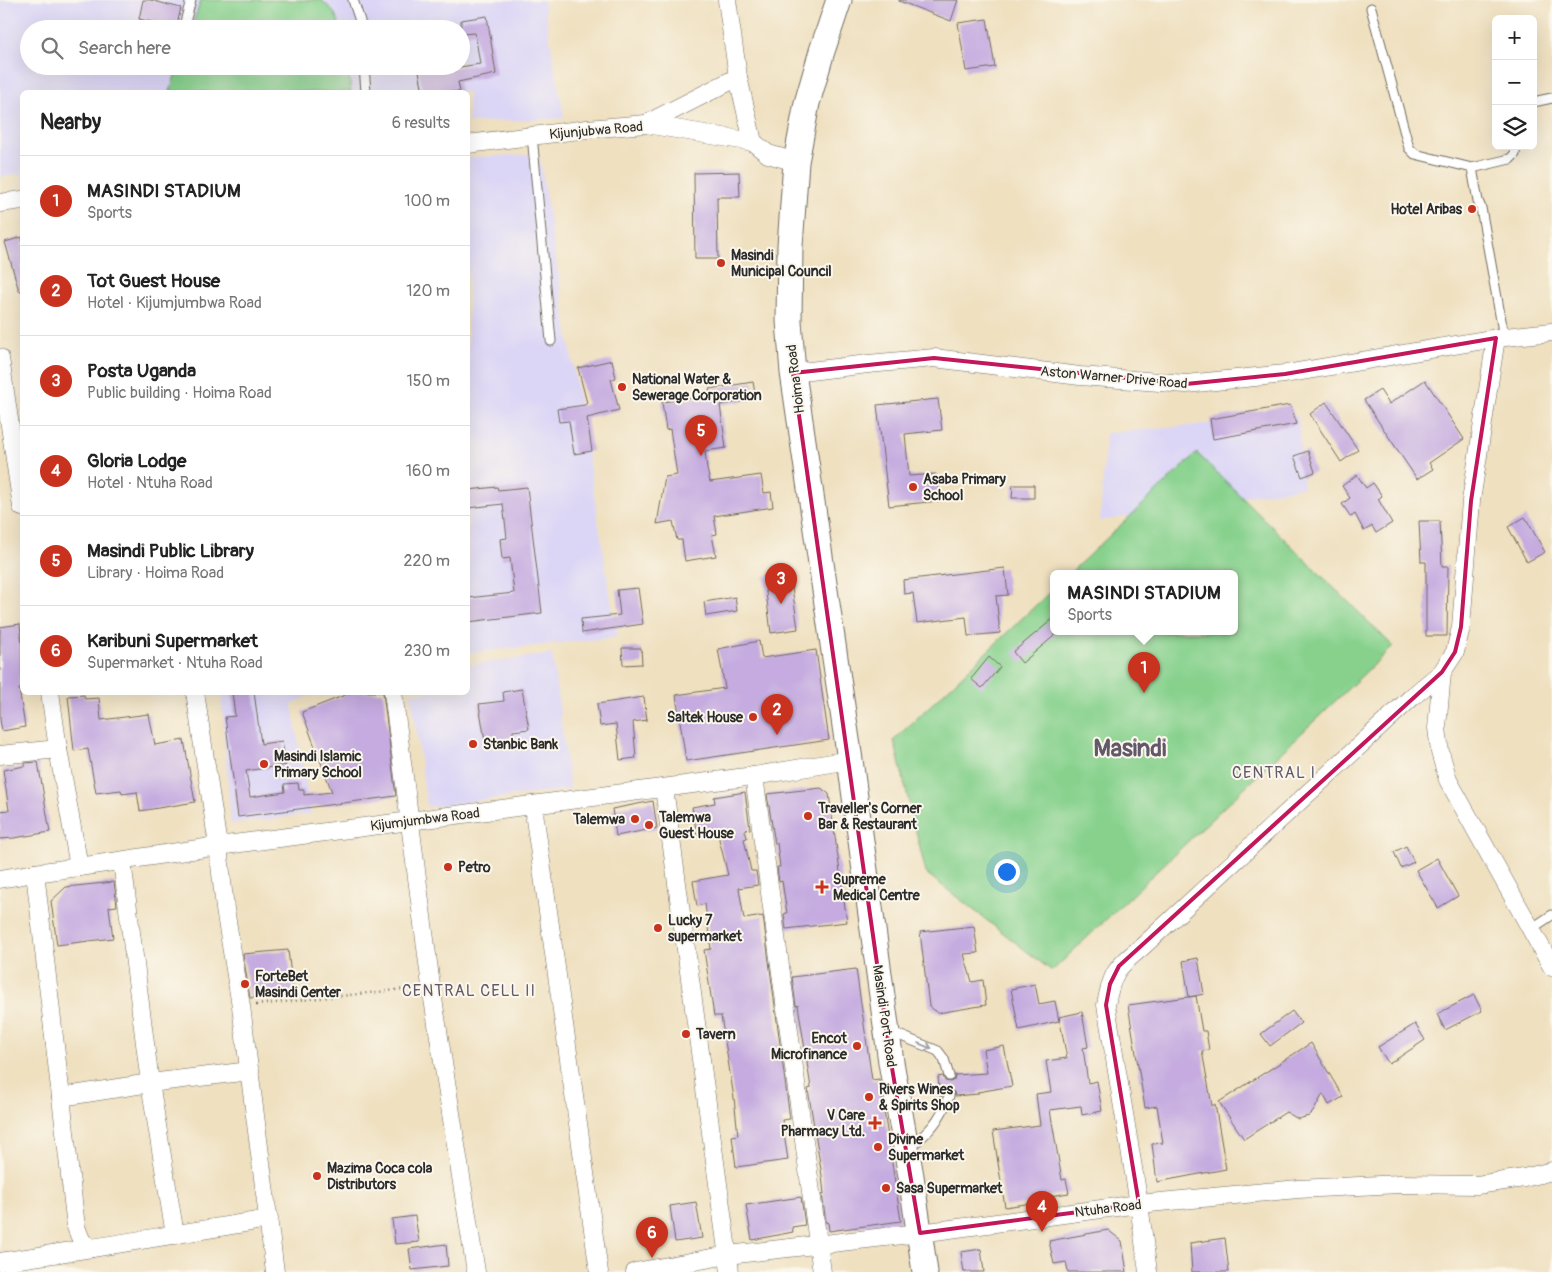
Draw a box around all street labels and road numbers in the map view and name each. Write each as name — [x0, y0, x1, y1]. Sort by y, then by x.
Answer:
street label: Kijunjubwa Road — [548, 118, 644, 143]
street label: Hoima Road — [783, 343, 808, 414]
street label: Aston Warner Drive Road — [1040, 363, 1188, 392]
street label: Kijumjumbwa Road — [369, 804, 481, 835]
street label: Masindi Port Road — [869, 964, 900, 1069]
street label: Ntuha Road — [1074, 1196, 1143, 1221]

